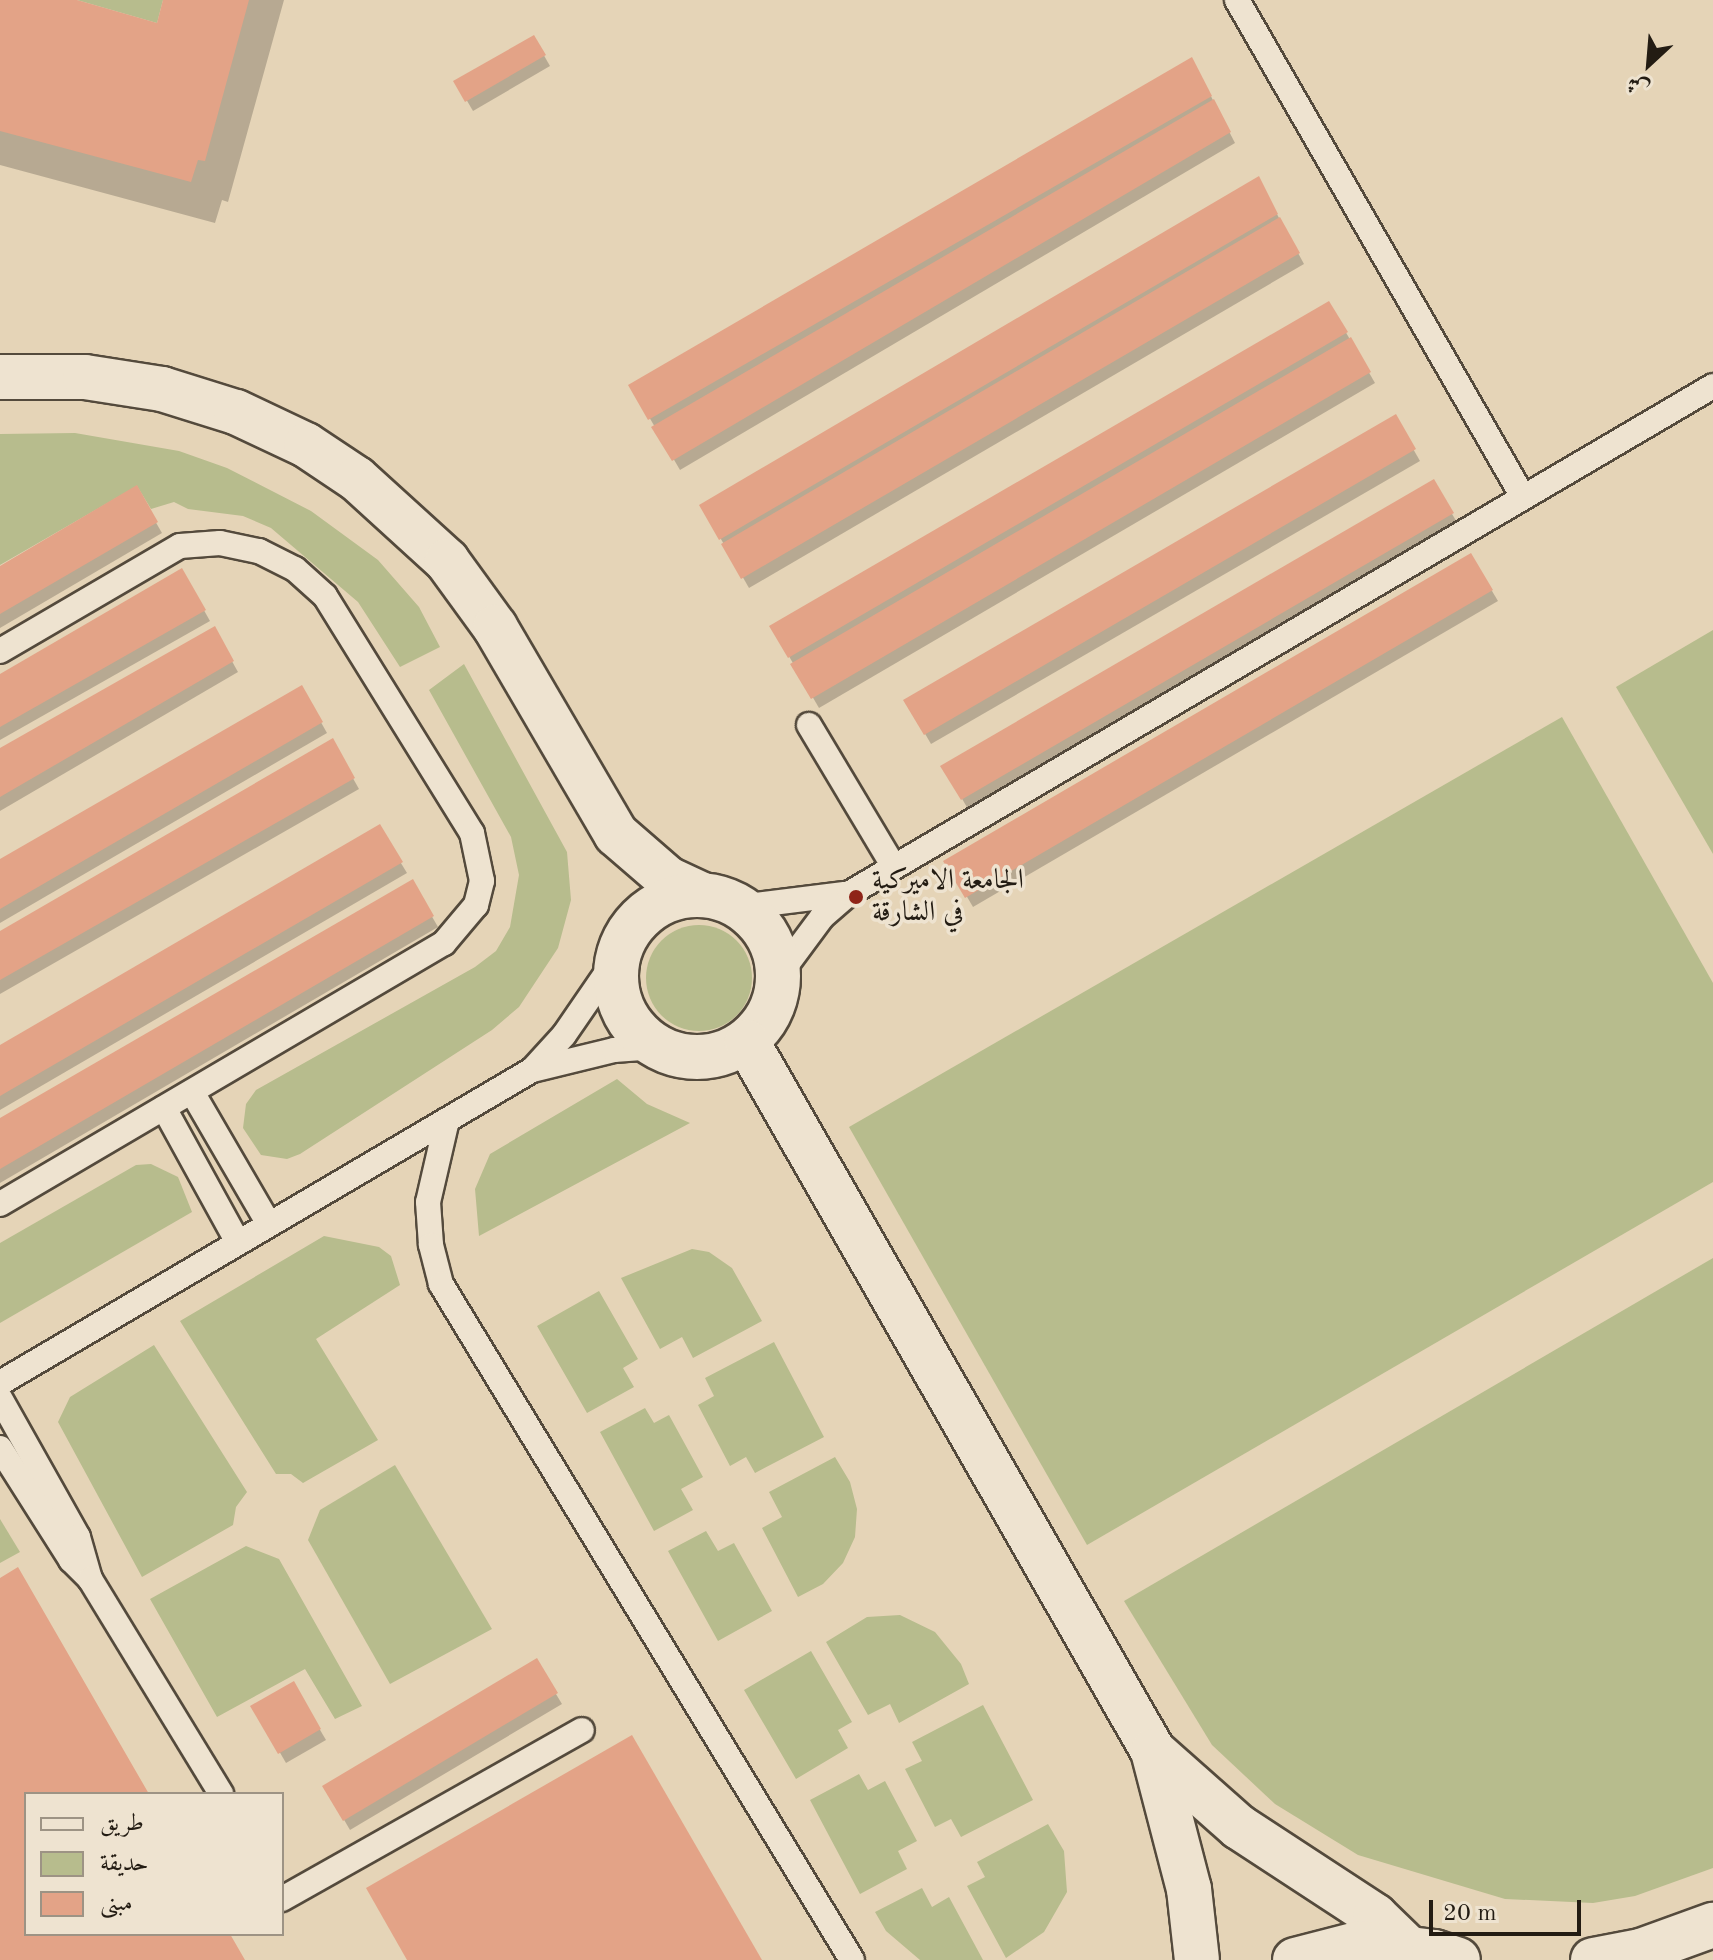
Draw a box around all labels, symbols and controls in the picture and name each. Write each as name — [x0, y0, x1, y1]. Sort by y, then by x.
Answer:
north arrow — [1609, 24, 1689, 104]
text: ش — [1624, 71, 1653, 100]
place label: الجامعة الاميركية في الشارقة — [872, 864, 1024, 930]
marker: الجامعة الاميركية في الشارقة — [847, 888, 865, 906]
legend — [24, 1792, 284, 1936]
text: طريق — [100, 1812, 144, 1836]
text: حديقة — [100, 1852, 149, 1876]
scale bar — [1433, 1884, 1585, 1934]
text: مبنى — [100, 1892, 133, 1916]
text: 20 m — [1443, 1902, 1497, 1926]

